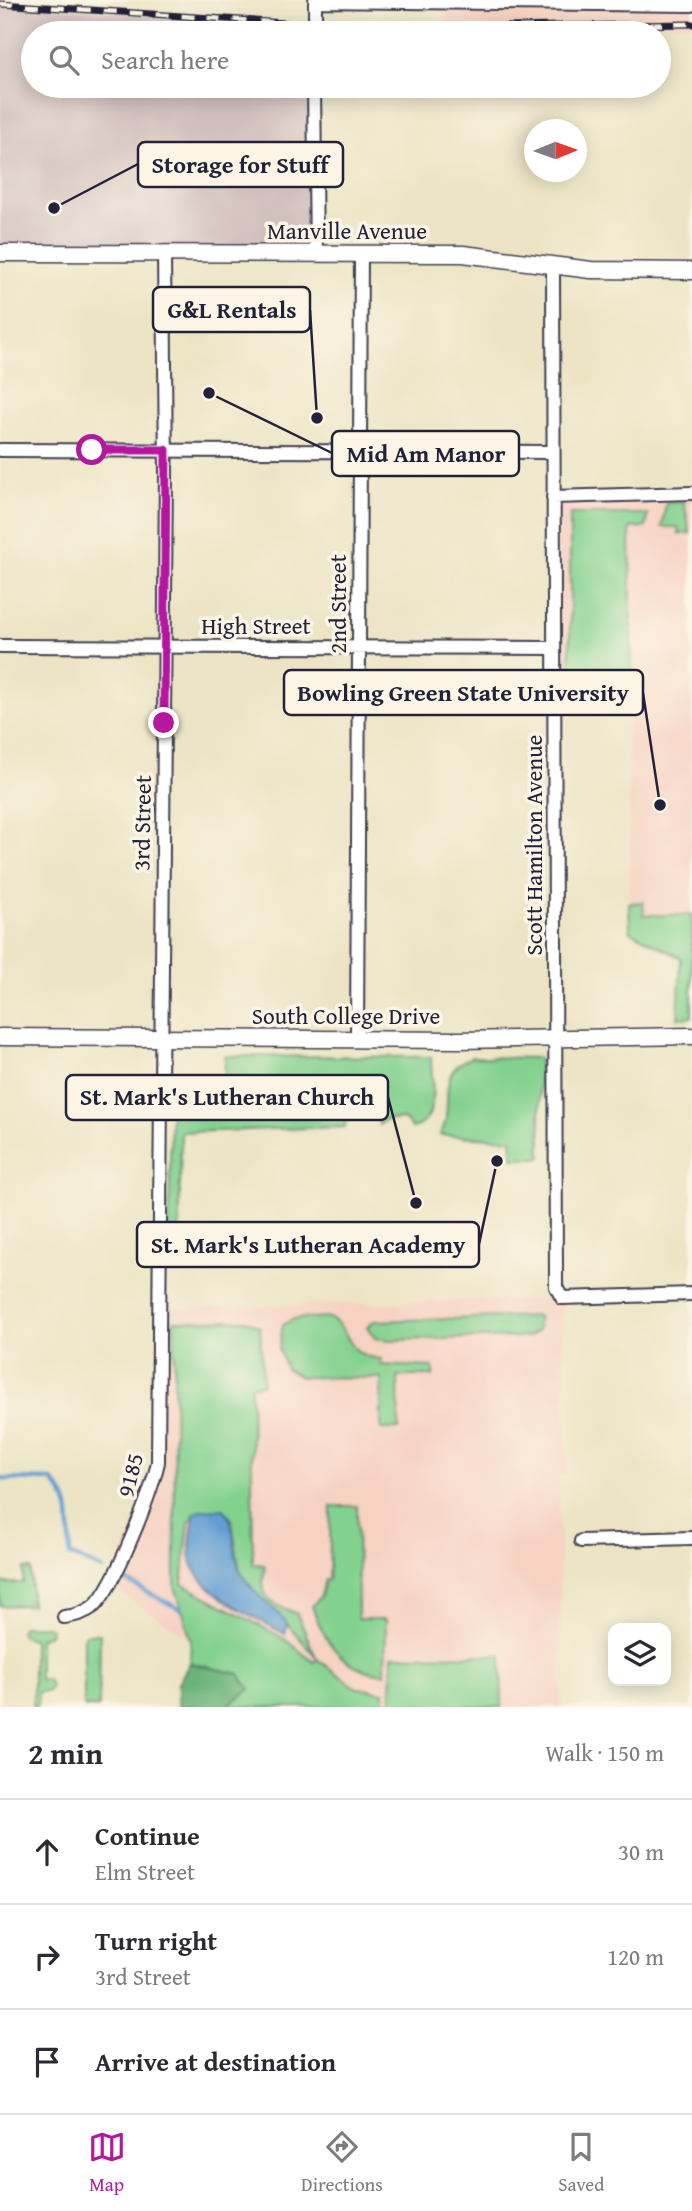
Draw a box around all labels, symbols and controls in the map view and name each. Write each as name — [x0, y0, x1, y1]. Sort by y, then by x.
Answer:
search box — [21, 21, 671, 98]
text: Search here — [101, 40, 229, 79]
icon: search — [45, 41, 83, 79]
north arrow — [524, 119, 587, 182]
callout: Storage for Stuff — [138, 142, 343, 187]
text: Storage for Stuff — [152, 147, 332, 182]
street label: Manville Avenue — [267, 214, 427, 247]
callout: G&L Rentals — [153, 287, 310, 332]
text: G&L Rentals — [167, 292, 297, 327]
callout: Mid Am Manor — [332, 431, 519, 476]
route start — [76, 434, 107, 465]
text: Mid Am Manor — [346, 436, 506, 471]
street label: 2nd Street — [321, 554, 354, 654]
street label: High Street — [201, 609, 311, 642]
callout: Bowling Green State University — [284, 670, 643, 715]
text: Bowling Green State University — [297, 675, 629, 710]
route end — [148, 707, 179, 738]
street label: Scott Hamilton Avenue — [517, 735, 550, 955]
street label: 3rd Street — [124, 775, 159, 871]
street label: South College Drive — [252, 999, 440, 1032]
callout: St. Mark's Lutheran Church — [66, 1075, 388, 1120]
text: St. Mark's Lutheran Church — [80, 1079, 374, 1114]
callout: St. Mark's Lutheran Academy — [137, 1222, 479, 1267]
text: St. Mark's Lutheran Academy — [151, 1227, 466, 1262]
street label: 9185 — [108, 1449, 151, 1500]
map controls — [608, 1623, 671, 1686]
button: layers — [608, 1623, 671, 1686]
text: 2 min — [28, 1731, 103, 1775]
text: Walk · 150 m — [545, 1736, 664, 1769]
text: Continue — [95, 1816, 200, 1855]
icon: ahead — [28, 1833, 66, 1871]
text: 30 m — [618, 1835, 664, 1868]
text: Elm Street — [95, 1855, 195, 1888]
text: Turn right — [95, 1921, 217, 1960]
icon: right — [28, 1938, 66, 1976]
text: 120 m — [607, 1940, 664, 1973]
text: 3rd Street — [95, 1960, 191, 1993]
text: Arrive at destination — [95, 2042, 336, 2081]
icon: arrive — [28, 2043, 66, 2081]
tab: Map — [88, 2128, 126, 2198]
tab: Directions — [301, 2128, 383, 2198]
tab: Saved — [558, 2128, 604, 2198]

